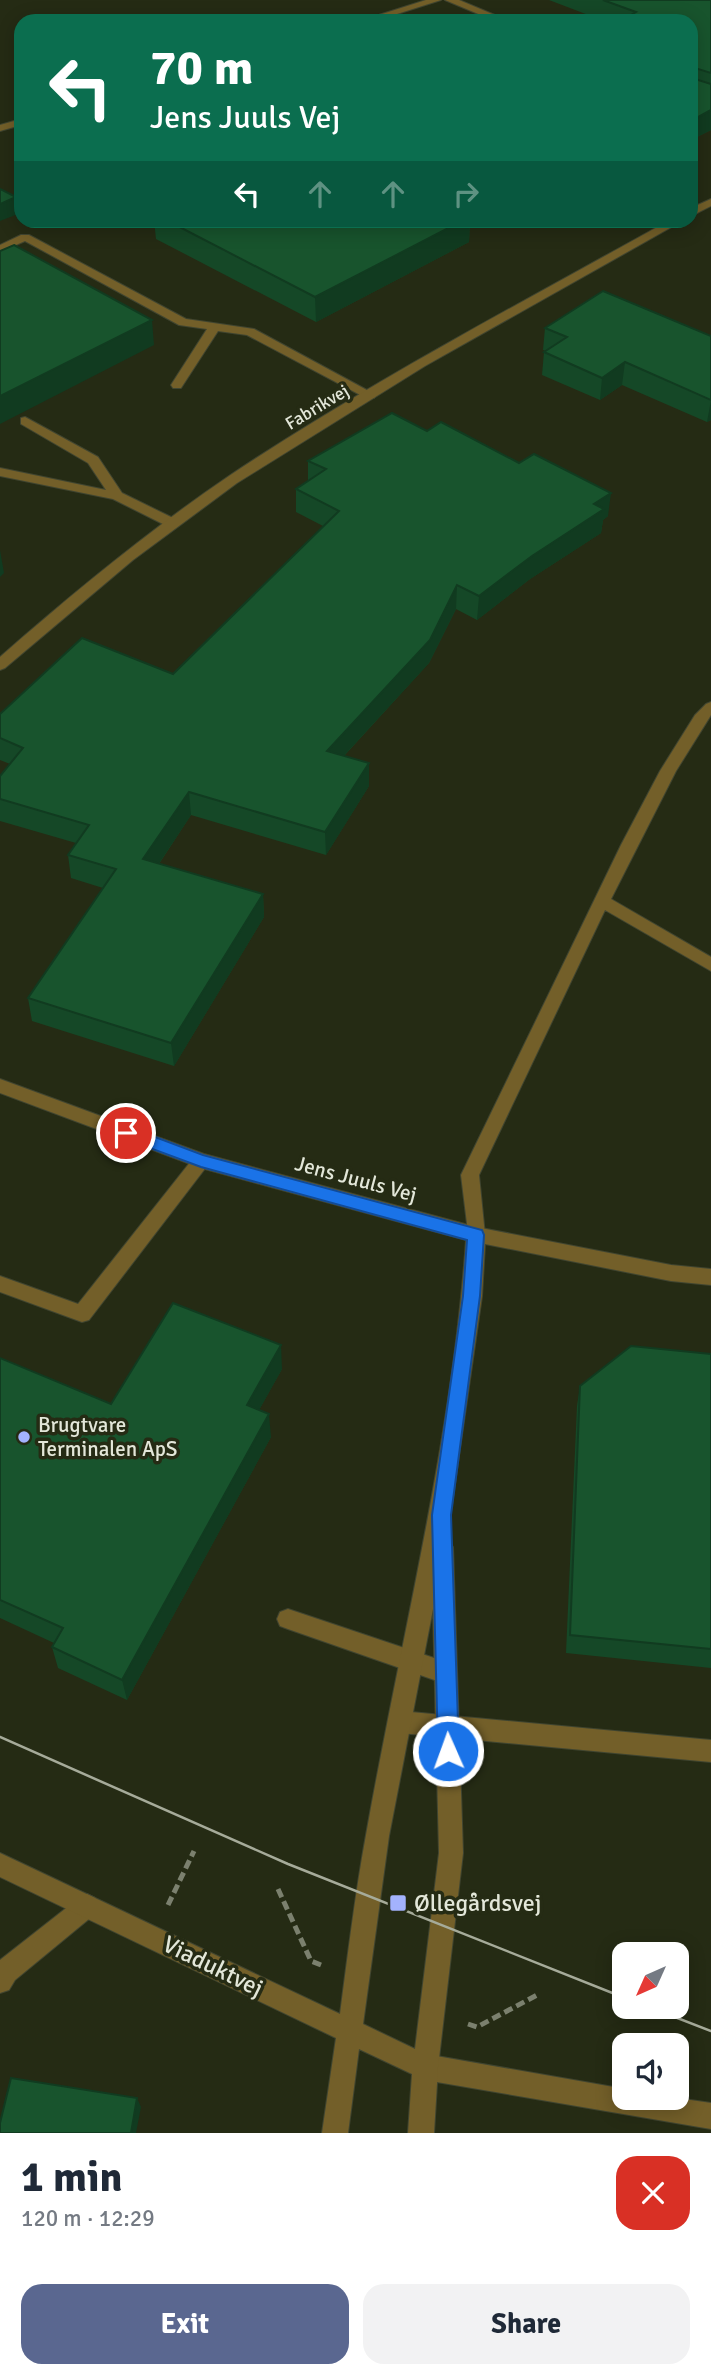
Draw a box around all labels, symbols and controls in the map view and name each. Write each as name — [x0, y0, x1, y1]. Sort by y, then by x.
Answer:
text: 70 m — [150, 38, 253, 98]
icon: left — [35, 42, 126, 133]
text: Jens Juuls Vej — [150, 98, 340, 137]
icon: left — [228, 175, 266, 213]
icon: ahead — [301, 175, 339, 213]
icon: ahead — [374, 175, 412, 213]
icon: right — [447, 175, 485, 213]
street label: Fabrikvej — [281, 379, 353, 435]
pin — [96, 1103, 156, 1163]
icon: arrive — [107, 1114, 145, 1152]
street label: Jens Juuls Vej — [292, 1150, 420, 1208]
place label: Brugtvare Terminalen ApS — [38, 1412, 178, 1462]
marker: Brugtvare Terminalen ApS — [16, 1429, 32, 1445]
position arrow — [411, 1714, 485, 1788]
place label: Øllegårdsvej — [414, 1888, 541, 1918]
marker: Øllegårdsvej — [388, 1893, 408, 1913]
street label: Viaduktvej — [158, 1929, 268, 2003]
north arrow — [612, 1942, 690, 2020]
map controls — [612, 1942, 689, 2110]
button: sound — [612, 2033, 689, 2110]
text: 1 min — [21, 2152, 122, 2203]
button: close — [616, 2156, 690, 2230]
text: 120 m · 12:29 — [21, 2204, 155, 2233]
button: Exit — [21, 2284, 349, 2364]
button: Share — [363, 2284, 690, 2364]

